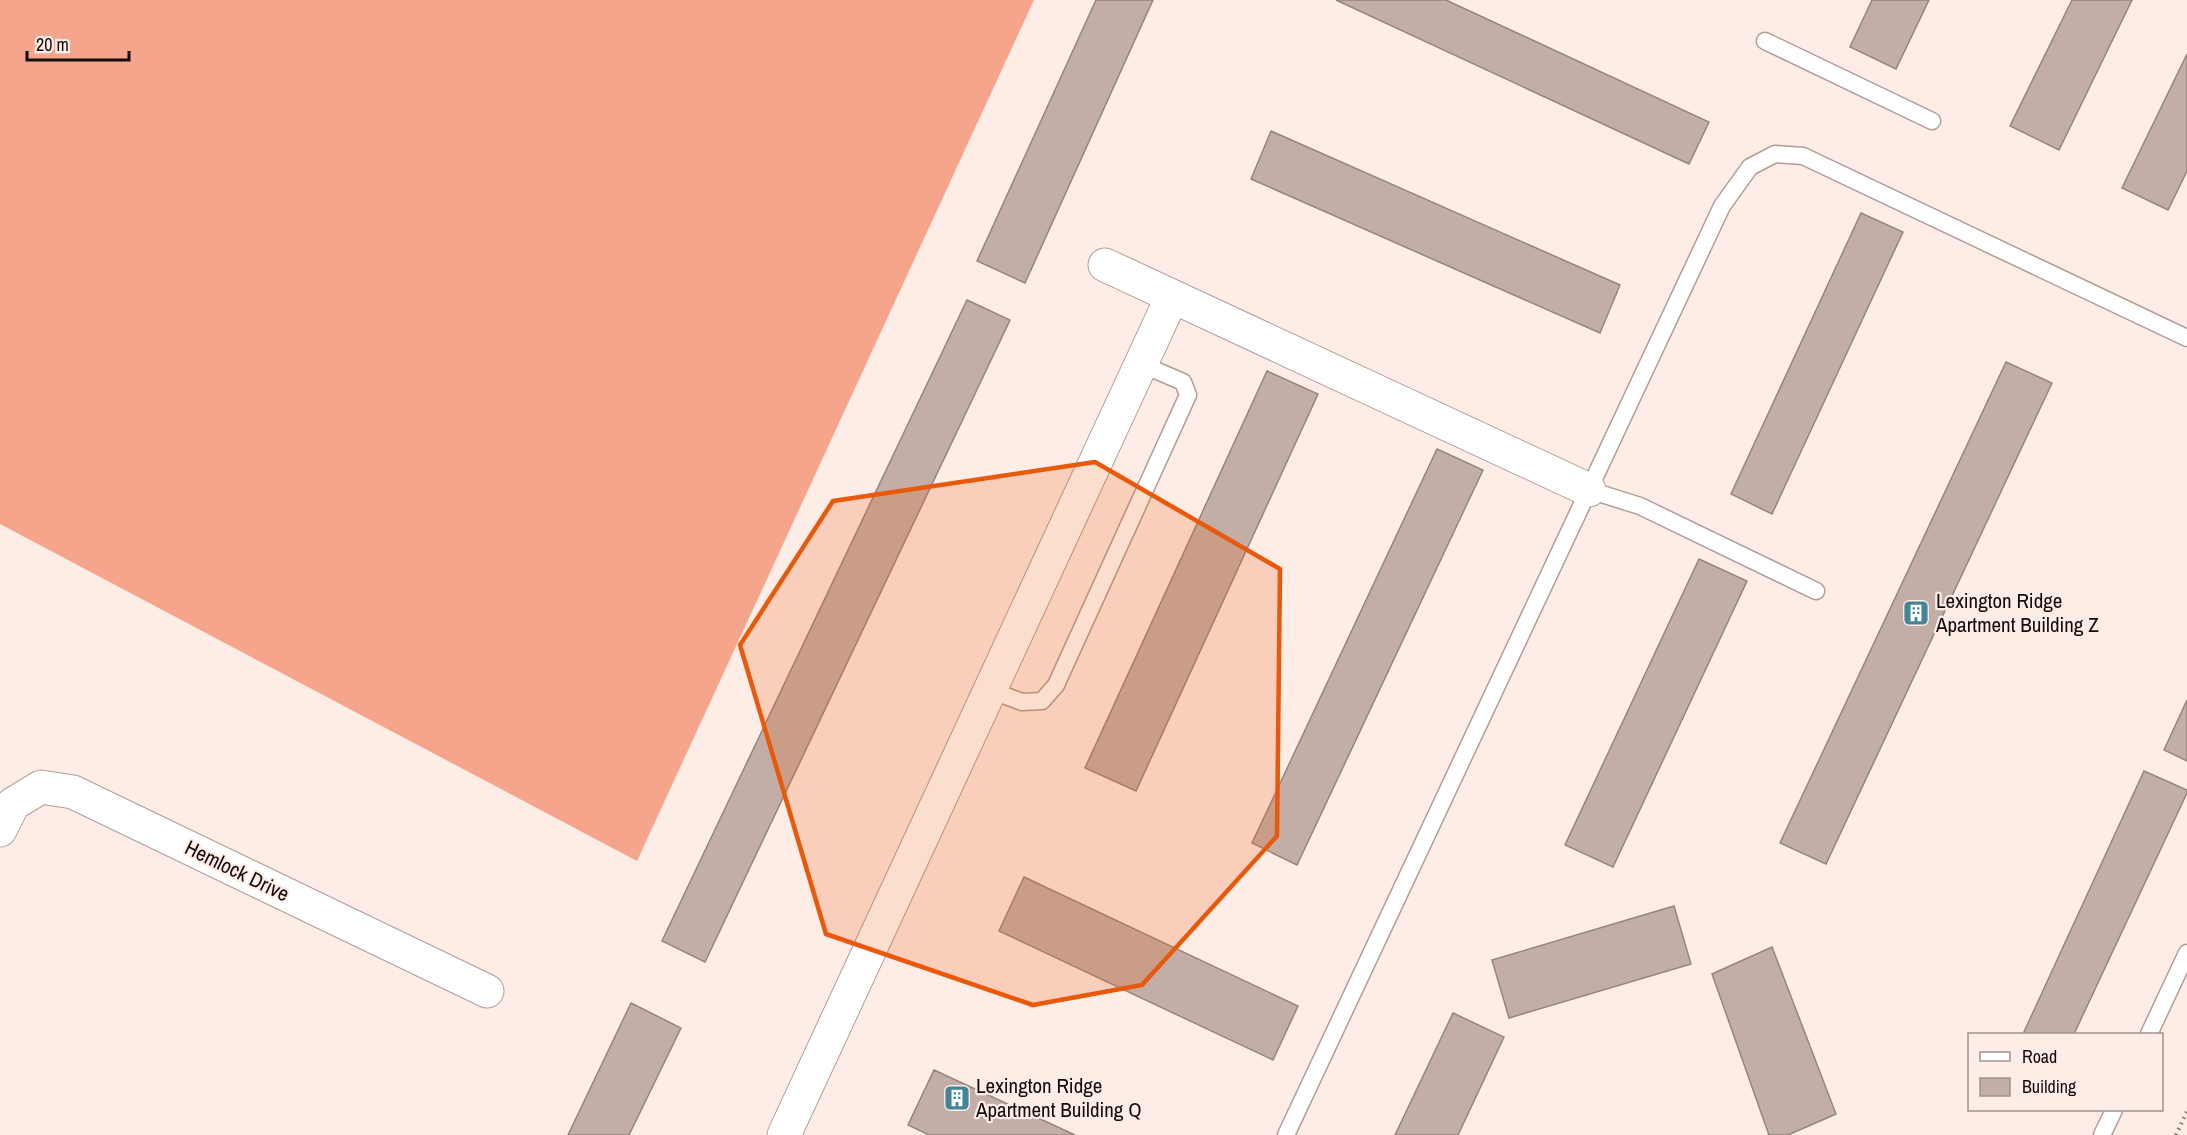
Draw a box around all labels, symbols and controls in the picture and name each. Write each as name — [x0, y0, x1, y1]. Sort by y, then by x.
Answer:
scale bar — [27, 24, 129, 62]
text: 20 m — [36, 32, 69, 57]
place label: Lexington Ridge Apartment Building Z — [1935, 586, 2099, 639]
building icon: Lexington Ridge Apartment Building Z — [1901, 598, 1931, 628]
street label: Hemlock Drive — [180, 833, 294, 908]
legend — [1968, 1033, 2163, 1111]
text: Road — [2022, 1044, 2057, 1069]
place label: Lexington Ridge Apartment Building Q — [975, 1071, 1142, 1124]
text: Building — [2022, 1074, 2077, 1099]
building icon: Lexington Ridge Apartment Building Q — [942, 1083, 972, 1113]

